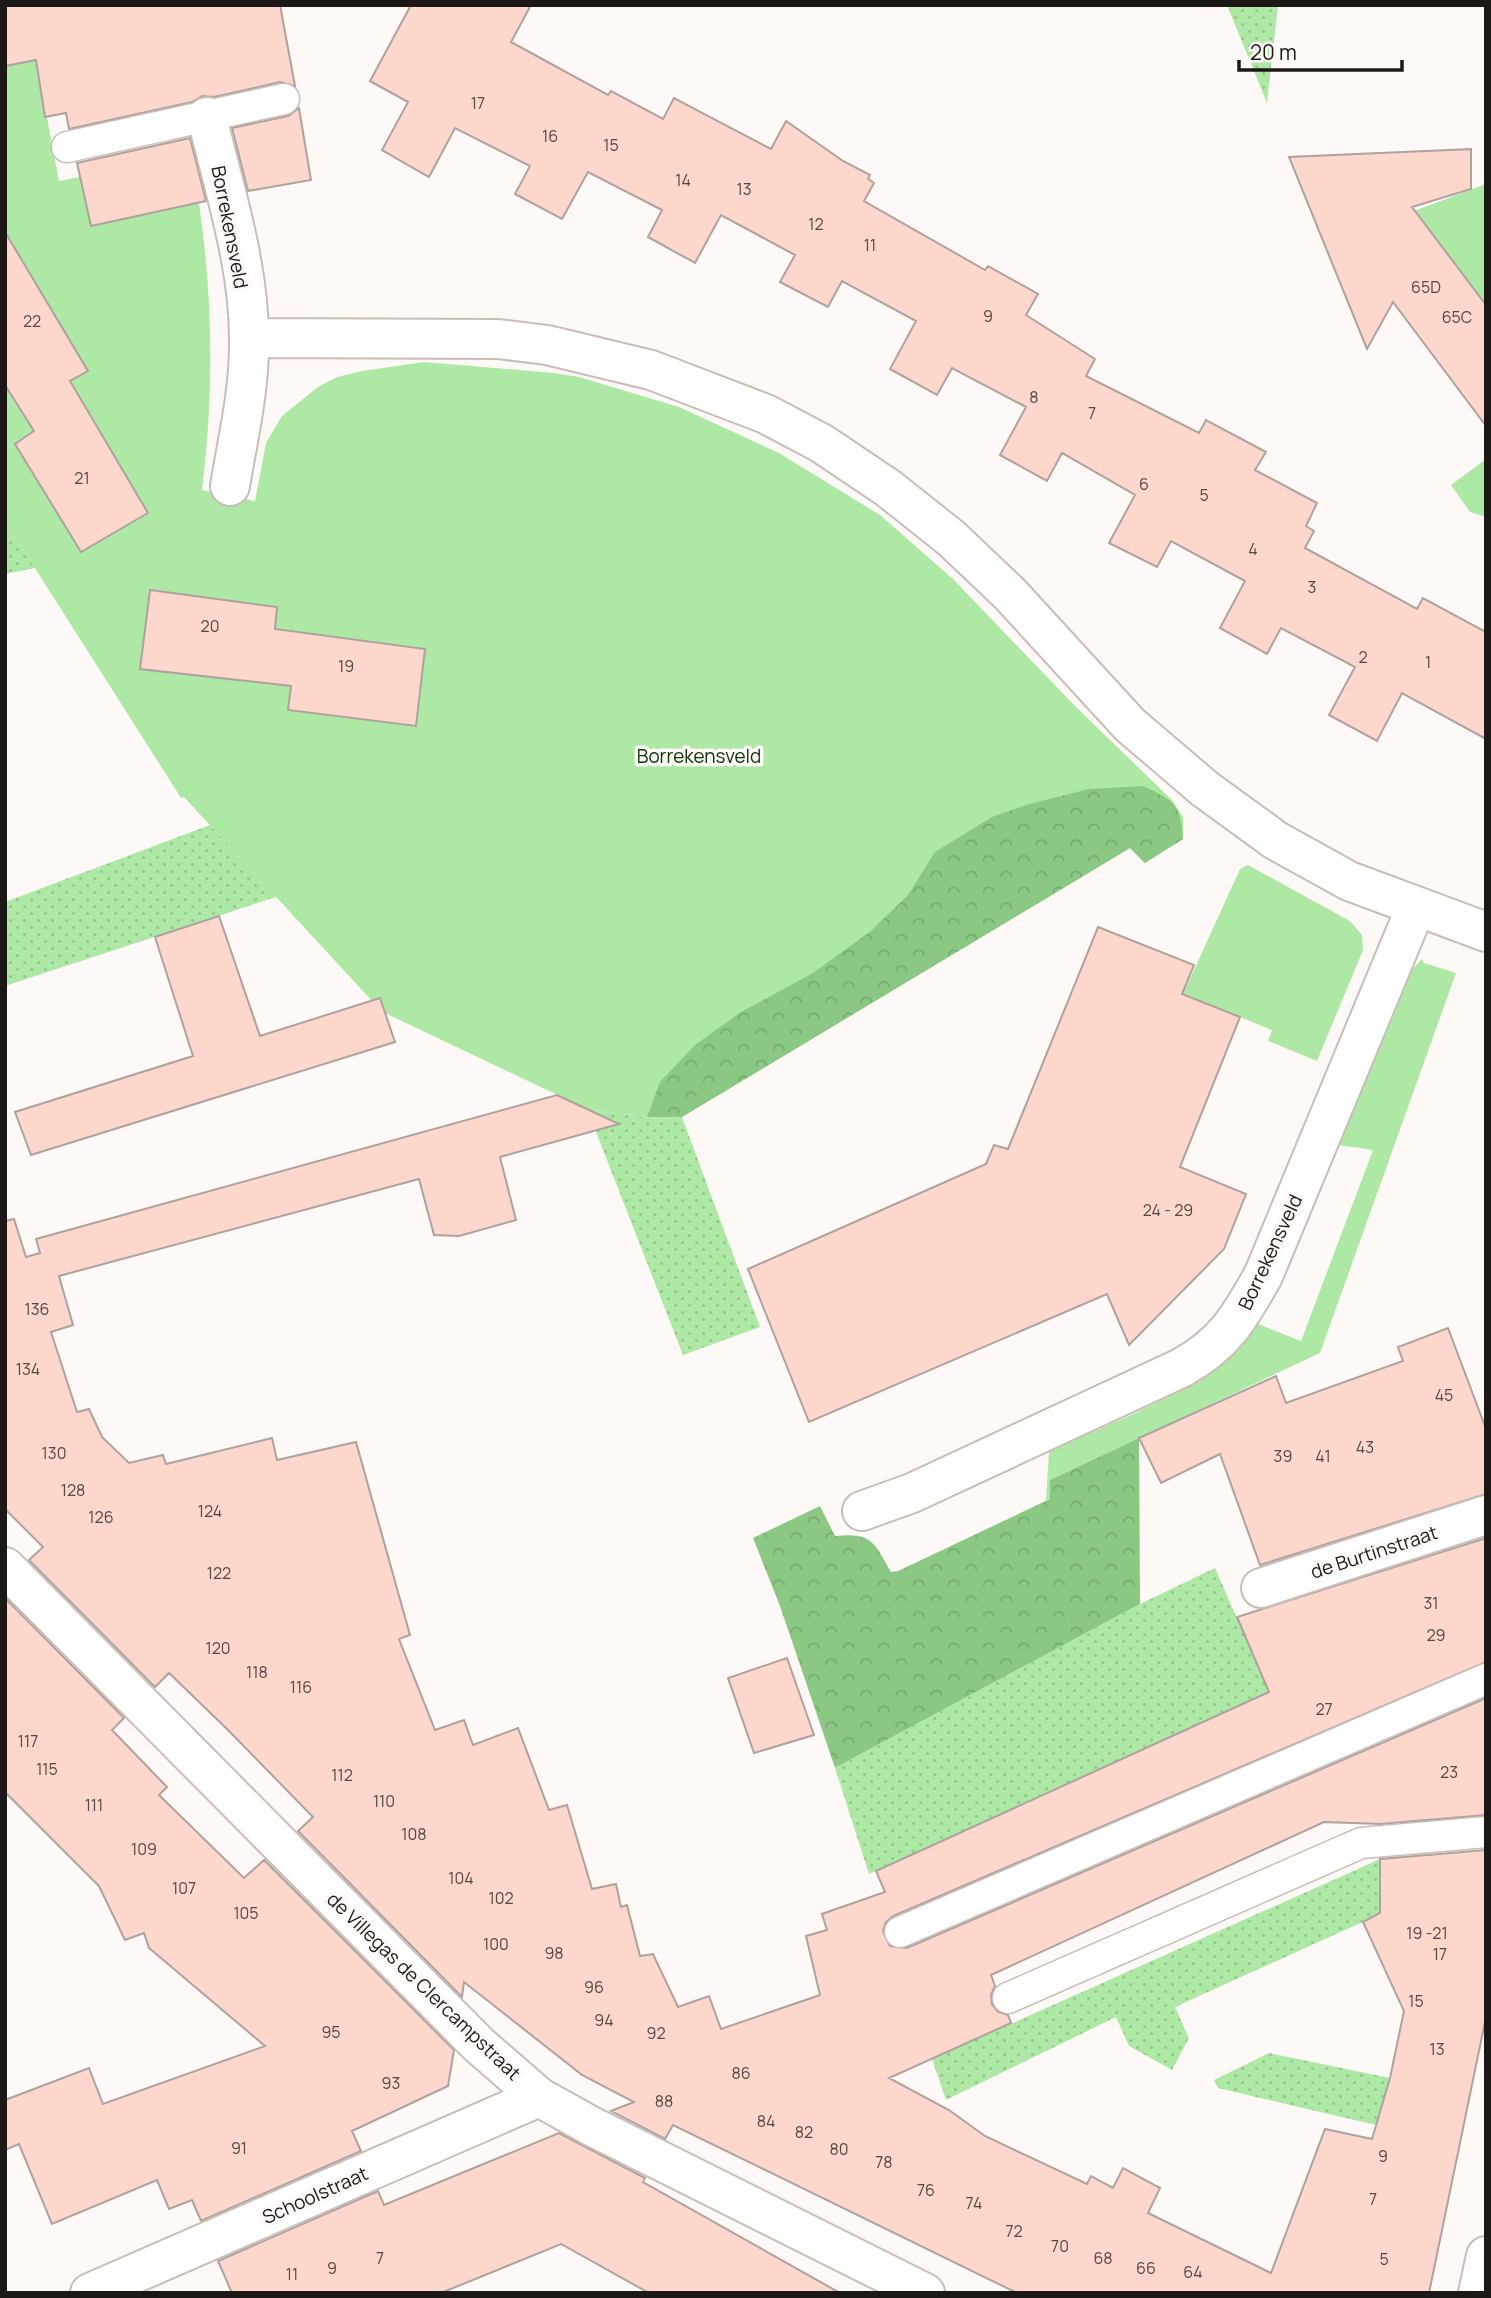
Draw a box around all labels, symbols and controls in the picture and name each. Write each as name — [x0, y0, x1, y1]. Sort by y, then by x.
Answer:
scale bar — [1239, 28, 1402, 72]
text: 20 m — [1250, 38, 1297, 66]
house number: 17 — [471, 92, 485, 114]
house number: 16 — [542, 125, 558, 147]
house number: 15 — [603, 134, 619, 156]
street label: Borrekensveld — [205, 163, 255, 291]
house number: 14 — [675, 169, 691, 191]
house number: 13 — [736, 178, 752, 200]
house number: 12 — [808, 213, 824, 235]
house number: 11 — [864, 234, 876, 256]
house number: 65D — [1411, 276, 1441, 298]
house number: 9 — [983, 305, 993, 327]
house number: 65C — [1442, 306, 1472, 328]
house number: 22 — [23, 310, 41, 332]
house number: 8 — [1029, 386, 1039, 408]
house number: 7 — [1088, 402, 1096, 424]
house number: 21 — [74, 467, 90, 489]
house number: 6 — [1139, 473, 1149, 495]
house number: 5 — [1199, 484, 1209, 506]
house number: 4 — [1248, 538, 1258, 560]
house number: 3 — [1308, 576, 1316, 598]
house number: 20 — [201, 615, 219, 637]
house number: 2 — [1358, 646, 1368, 668]
house number: 1 — [1425, 651, 1431, 673]
house number: 19 — [338, 655, 354, 677]
park label: Borrekensveld — [637, 743, 761, 769]
street label: Borrekensveld — [1232, 1190, 1308, 1314]
house number: 24 - 29 — [1143, 1199, 1193, 1221]
house number: 136 — [24, 1298, 50, 1320]
house number: 134 — [16, 1358, 40, 1380]
house number: 45 — [1435, 1384, 1453, 1406]
house number: 43 — [1356, 1436, 1374, 1458]
house number: 130 — [42, 1442, 66, 1464]
house number: 39 — [1274, 1445, 1292, 1467]
house number: 41 — [1315, 1445, 1331, 1467]
house number: 128 — [61, 1479, 85, 1501]
house number: 124 — [198, 1500, 222, 1522]
house number: 126 — [88, 1506, 114, 1528]
street label: de Burtinstraat — [1307, 1519, 1441, 1585]
house number: 122 — [207, 1562, 231, 1584]
house number: 31 — [1423, 1592, 1439, 1614]
house number: 29 — [1426, 1624, 1446, 1646]
house number: 120 — [205, 1637, 231, 1659]
house number: 118 — [246, 1661, 268, 1683]
house number: 116 — [290, 1676, 312, 1698]
house number: 27 — [1315, 1698, 1333, 1720]
house number: 117 — [18, 1730, 38, 1752]
house number: 115 — [36, 1758, 58, 1780]
house number: 23 — [1440, 1761, 1458, 1783]
house number: 112 — [331, 1764, 353, 1786]
house number: 110 — [373, 1790, 395, 1812]
house number: 111 — [85, 1794, 103, 1816]
house number: 108 — [401, 1823, 427, 1845]
house number: 109 — [131, 1838, 157, 1860]
house number: 104 — [448, 1867, 474, 1889]
house number: 107 — [172, 1877, 196, 1899]
street label: de Villegas de Clercampstraat — [321, 1886, 527, 2086]
house number: 102 — [488, 1887, 514, 1909]
house number: 105 — [233, 1902, 259, 1924]
house number: 19 -21 — [1406, 1922, 1448, 1944]
house number: 100 — [483, 1933, 509, 1955]
house number: 98 — [544, 1942, 564, 1964]
house number: 17 — [1433, 1943, 1447, 1965]
house number: 96 — [584, 1976, 604, 1998]
house number: 15 — [1408, 1990, 1424, 2012]
house number: 94 — [594, 2009, 614, 2031]
house number: 95 — [321, 2021, 341, 2043]
house number: 92 — [646, 2022, 666, 2044]
house number: 13 — [1429, 2038, 1445, 2060]
house number: 86 — [731, 2062, 751, 2084]
house number: 93 — [382, 2072, 400, 2094]
house number: 88 — [655, 2090, 673, 2112]
house number: 84 — [757, 2110, 775, 2132]
house number: 82 — [795, 2121, 813, 2143]
house number: 91 — [231, 2137, 247, 2159]
house number: 80 — [829, 2138, 849, 2160]
house number: 9 — [1378, 2145, 1388, 2167]
house number: 78 — [875, 2151, 893, 2173]
street label: Schoolstraat — [258, 2160, 372, 2230]
house number: 76 — [917, 2179, 935, 2201]
house number: 7 — [1369, 2188, 1377, 2210]
house number: 74 — [966, 2192, 982, 2214]
house number: 72 — [1005, 2220, 1023, 2242]
house number: 70 — [1051, 2235, 1069, 2257]
house number: 7 — [376, 2247, 384, 2269]
house number: 68 — [1093, 2247, 1113, 2269]
house number: 5 — [1379, 2248, 1389, 2270]
house number: 9 — [327, 2257, 337, 2279]
house number: 66 — [1136, 2257, 1156, 2279]
house number: 64 — [1183, 2261, 1203, 2283]
house number: 11 — [286, 2263, 298, 2285]

